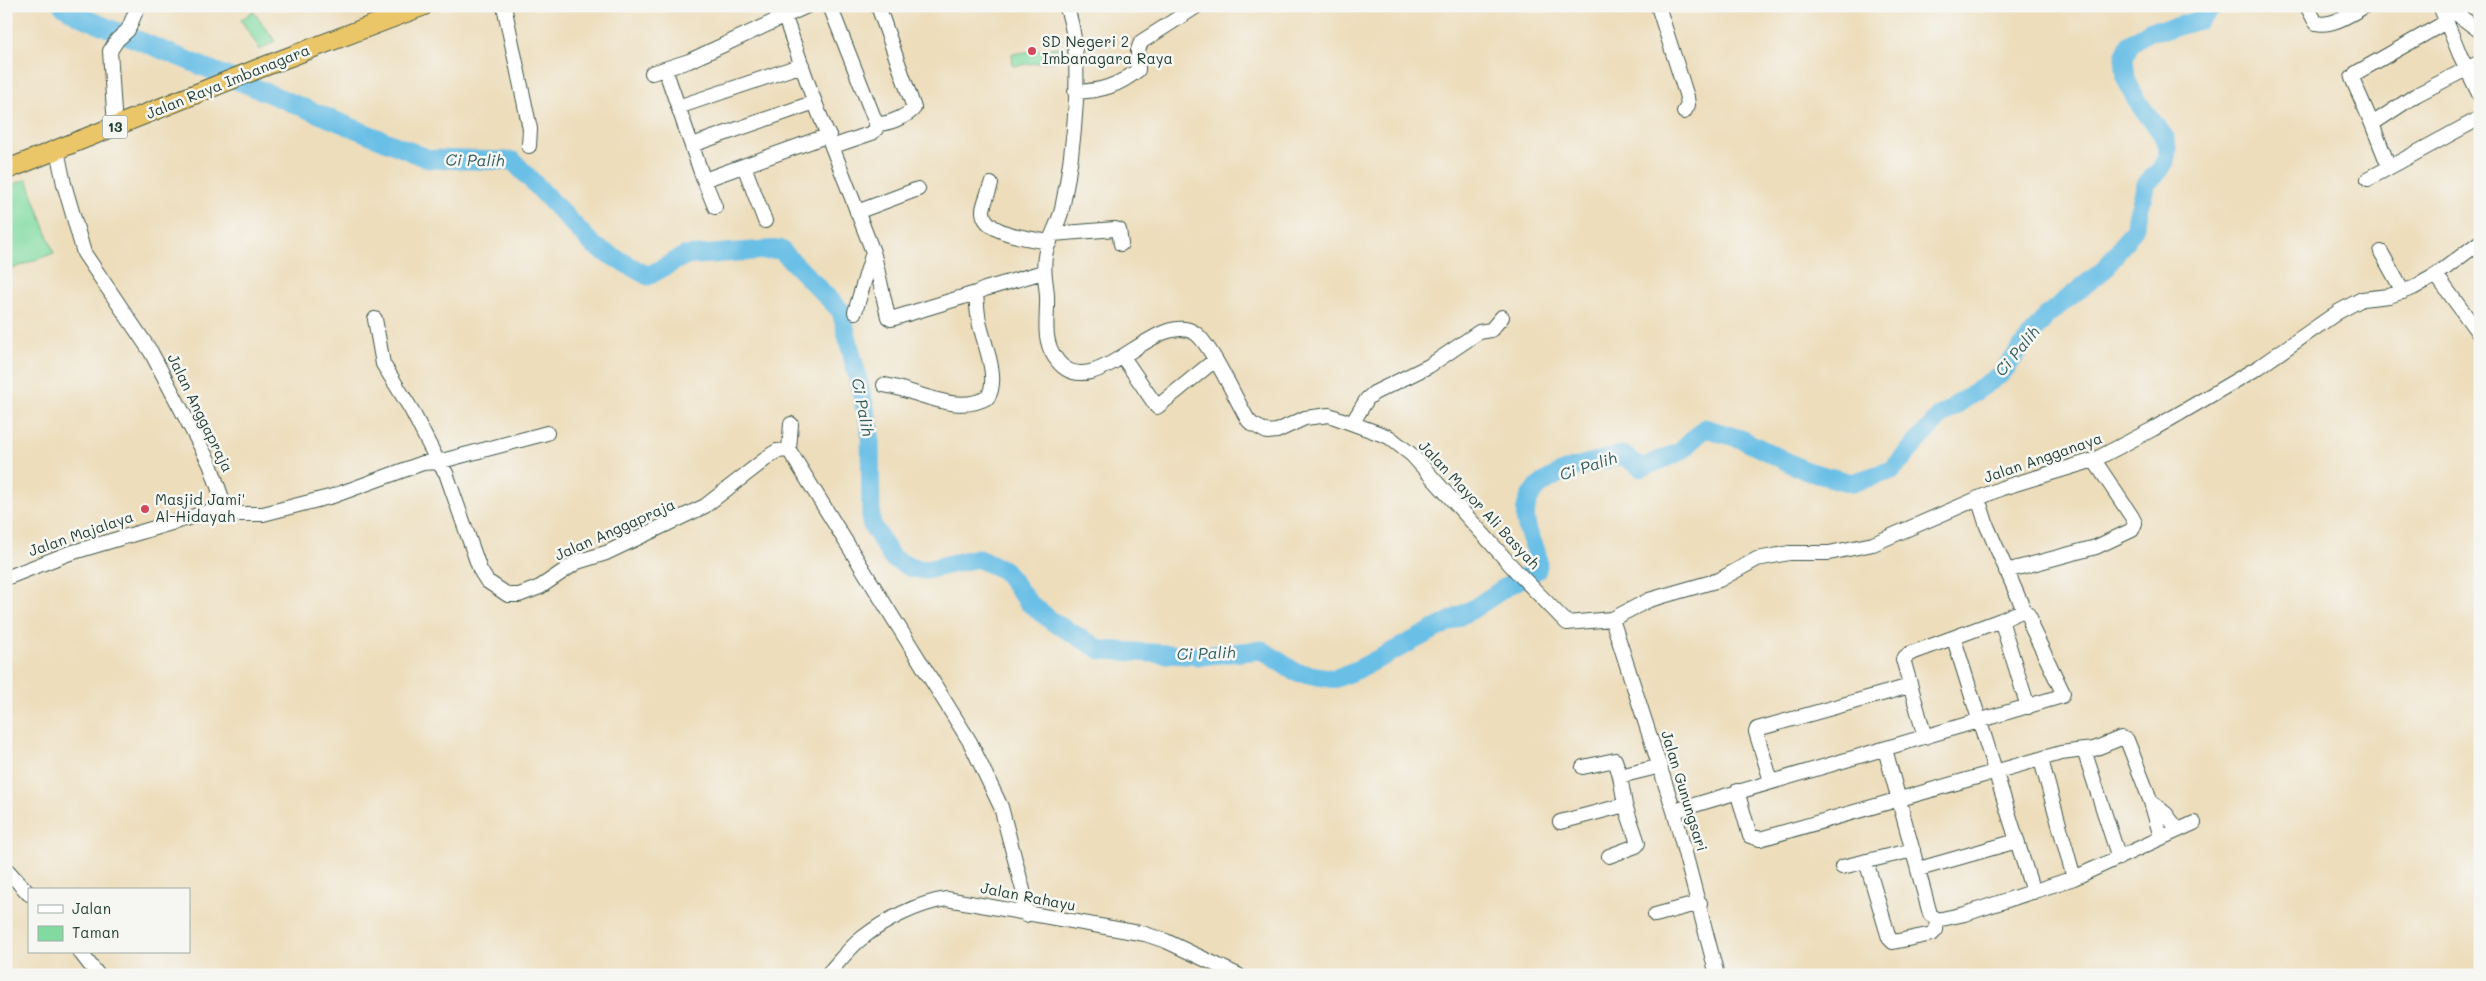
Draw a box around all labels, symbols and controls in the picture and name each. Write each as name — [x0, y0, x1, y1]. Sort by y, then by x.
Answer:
place label: SD Negeri 2 Imbanagara Raya — [1042, 31, 1173, 68]
street label: Jalan Raya Imbanagara — [143, 39, 312, 123]
marker: SD Negeri 2 Imbanagara Raya — [1026, 45, 1038, 57]
road number: 13 — [102, 115, 128, 138]
water label: Ci Palih — [445, 148, 505, 171]
water label: Ci Palih — [1990, 321, 2044, 380]
street label: Jalan Anggapraja — [163, 350, 238, 475]
water label: Ci Palih — [848, 376, 879, 438]
street label: Jalan Angganaya — [1981, 427, 2105, 487]
street label: Jalan Mayor Ali Basyah — [1415, 436, 1545, 573]
water label: Ci Palih — [1556, 446, 1619, 485]
place label: Masjid Jami' Al-Hidayah — [155, 489, 245, 526]
street label: Jalan Anggapraja — [551, 494, 678, 565]
marker: Masjid Jami' Al-Hidayah — [139, 503, 151, 515]
street label: Jalan Majalaya — [26, 506, 136, 560]
water label: Ci Palih — [1176, 641, 1236, 664]
street label: Jalan Gunungsari — [1657, 728, 1713, 854]
street label: Jalan Rahayu — [979, 877, 1078, 915]
legend — [28, 888, 190, 954]
text: Jalan — [72, 898, 111, 918]
text: Taman — [72, 922, 119, 942]

